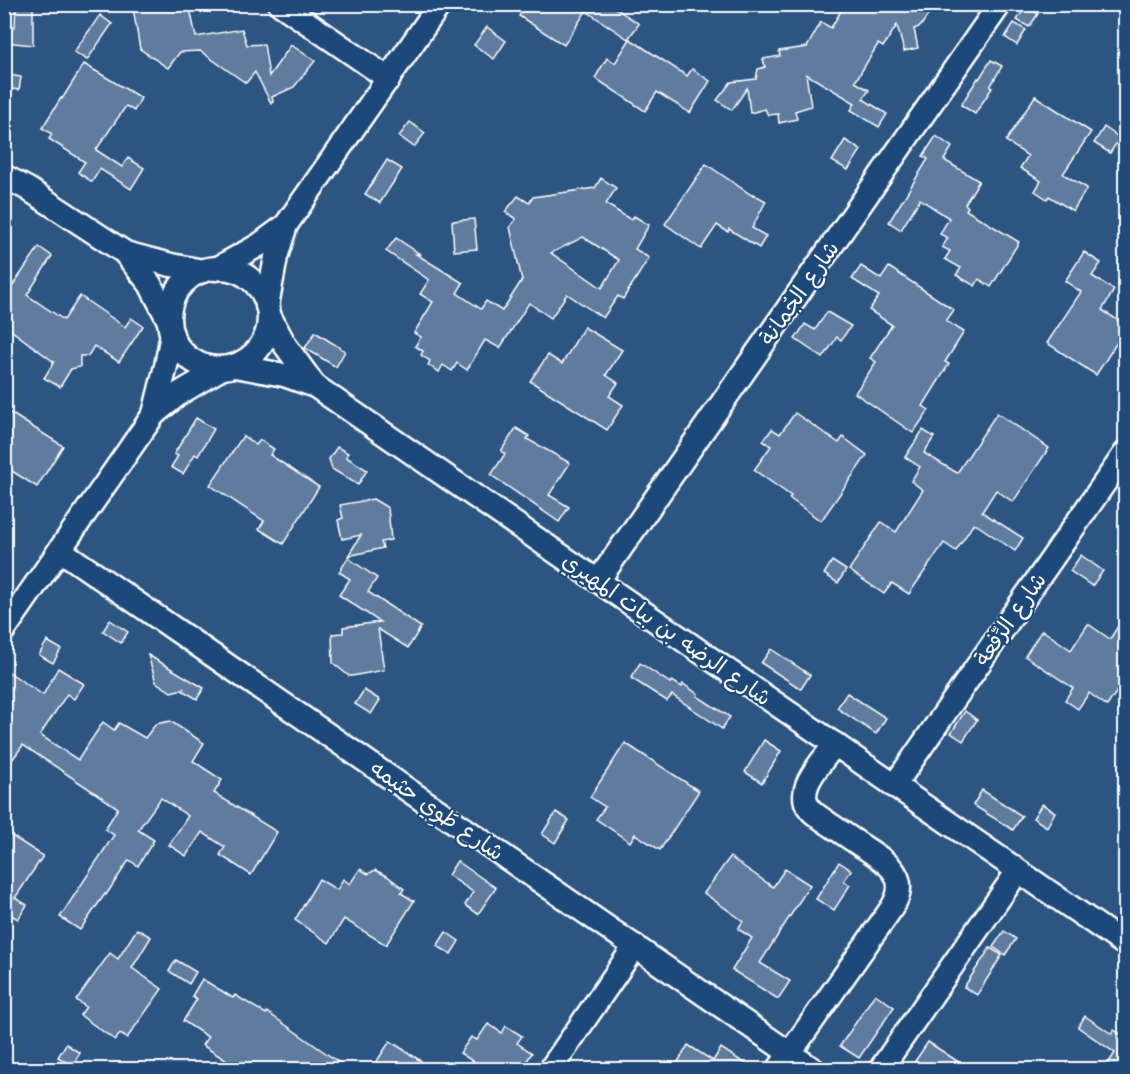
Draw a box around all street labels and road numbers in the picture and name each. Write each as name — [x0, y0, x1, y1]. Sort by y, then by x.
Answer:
street label: شارع الجُمانة — [752, 235, 846, 351]
street label: شارع الرضه بن بيات المهيري — [556, 546, 777, 714]
street label: شارع الرِّفعة — [967, 567, 1054, 672]
street label: شارع طَوِي حثيمه — [362, 753, 510, 870]

